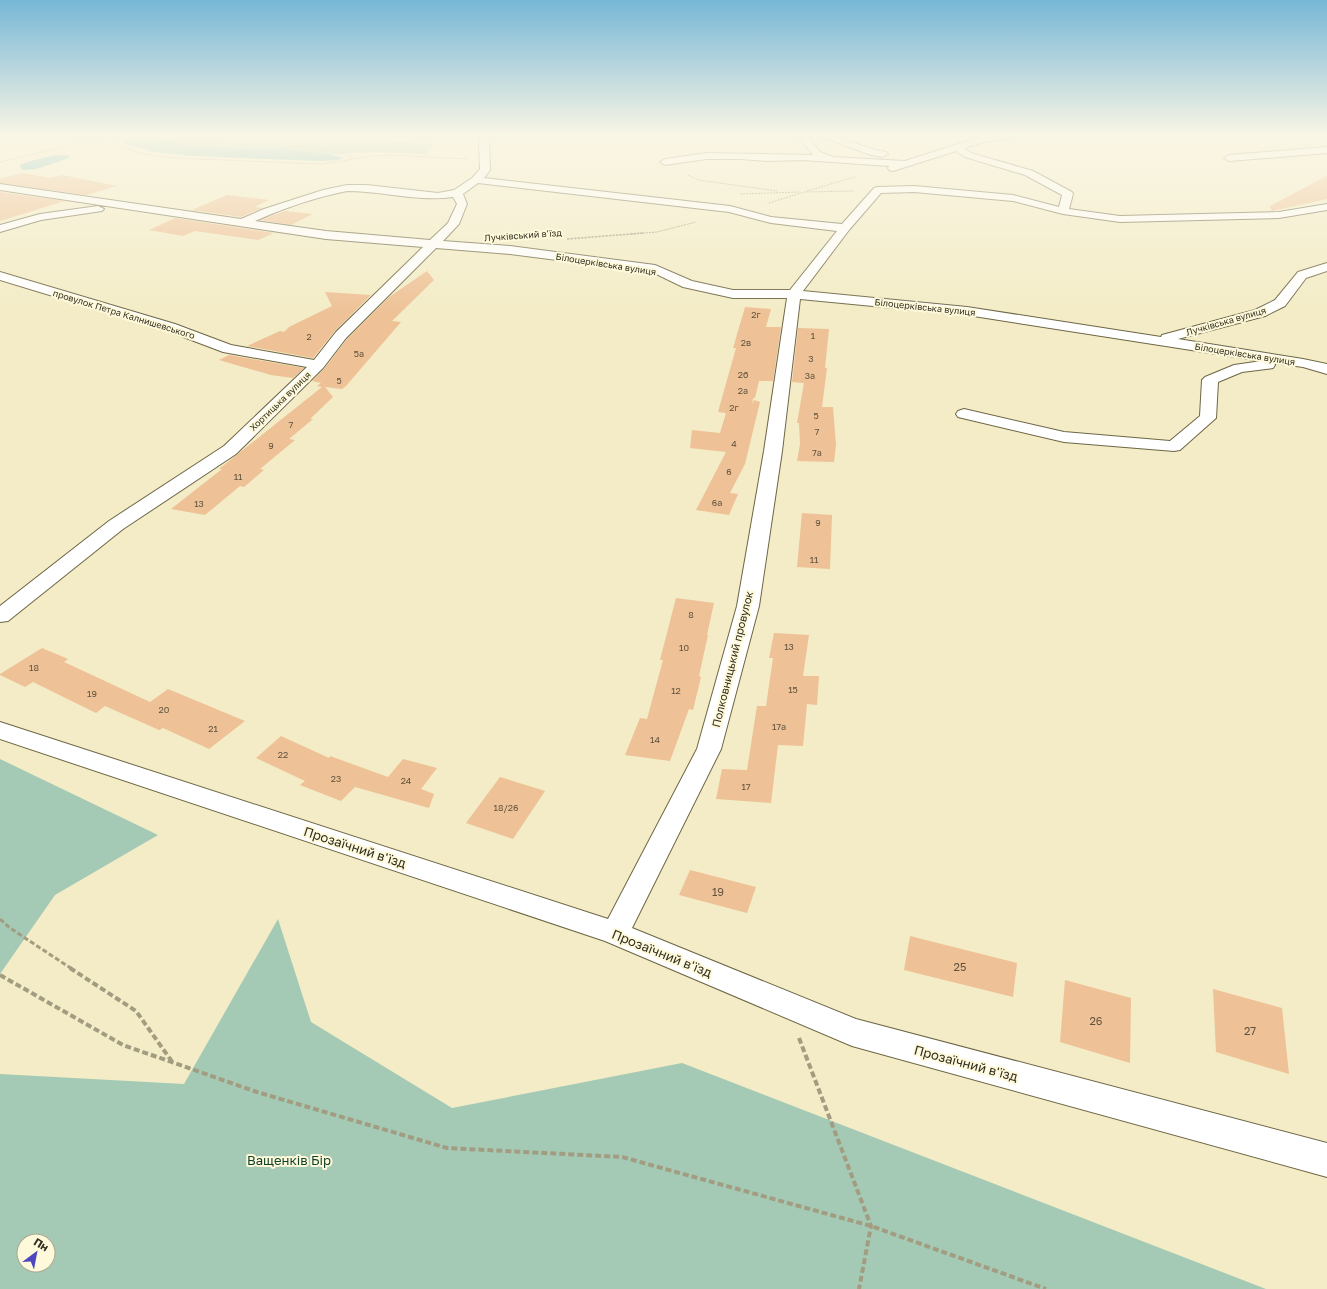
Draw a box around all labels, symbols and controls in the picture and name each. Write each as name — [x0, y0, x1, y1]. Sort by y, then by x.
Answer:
street label: Лучківський в'їзд — [484, 227, 563, 243]
street label: Білоцерківська вулиця — [555, 251, 657, 277]
street label: провулок Петра Калнишевського — [52, 287, 196, 341]
street label: Білоцерківська вулиця — [874, 296, 976, 318]
street label: Лучківська вулиця — [1185, 304, 1267, 338]
house number: 2г — [751, 309, 761, 320]
house number: 1 — [811, 330, 816, 341]
house number: 2 — [306, 331, 312, 342]
house number: 2в — [741, 337, 751, 348]
street label: Білоцерківська вулиця — [1194, 341, 1296, 367]
house number: 5а — [354, 348, 364, 359]
house number: 3 — [808, 353, 814, 364]
street label: Хортицька вулиця — [247, 369, 313, 433]
house number: 2б — [738, 369, 748, 380]
house number: 3а — [805, 370, 815, 381]
house number: 5 — [336, 375, 342, 386]
house number: 2а — [738, 385, 748, 396]
house number: 2г — [729, 402, 739, 413]
house number: 5 — [813, 410, 819, 421]
house number: 7 — [289, 419, 294, 430]
house number: 7 — [815, 426, 820, 437]
house number: 4 — [731, 438, 737, 449]
house number: 9 — [268, 440, 274, 451]
house number: 7а — [812, 447, 822, 458]
house number: 6 — [726, 466, 732, 477]
house number: 11 — [234, 471, 243, 482]
house number: 6а — [712, 497, 722, 508]
house number: 13 — [194, 498, 204, 509]
house number: 9 — [815, 517, 821, 528]
house number: 11 — [810, 554, 819, 565]
street label: Полковницький провулок — [709, 589, 755, 728]
house number: 8 — [688, 609, 694, 620]
house number: 13 — [784, 641, 794, 652]
house number: 10 — [679, 642, 689, 653]
house number: 18 — [29, 662, 39, 673]
house number: 15 — [788, 684, 798, 695]
house number: 12 — [671, 685, 681, 696]
house number: 19 — [87, 688, 97, 699]
house number: 20 — [159, 704, 170, 715]
house number: 17а — [772, 721, 786, 732]
house number: 21 — [208, 723, 218, 734]
house number: 14 — [650, 734, 660, 745]
house number: 22 — [278, 749, 288, 760]
house number: 23 — [331, 773, 341, 784]
house number: 24 — [401, 775, 412, 786]
house number: 17 — [741, 781, 751, 792]
house number: 18/26 — [494, 802, 518, 813]
street label: Прозаїчний в'їзд — [302, 823, 408, 871]
house number: 19 — [712, 885, 724, 898]
street label: Прозаїчний в'їзд — [610, 926, 715, 980]
house number: 25 — [954, 960, 966, 973]
house number: 26 — [1089, 1014, 1103, 1027]
house number: 27 — [1244, 1024, 1256, 1037]
street label: Прозаїчний в'їзд — [912, 1041, 1020, 1085]
park label: Ващенків Бір — [247, 1152, 331, 1168]
north arrow — [16, 1233, 56, 1273]
text: Пн — [32, 1235, 52, 1254]

